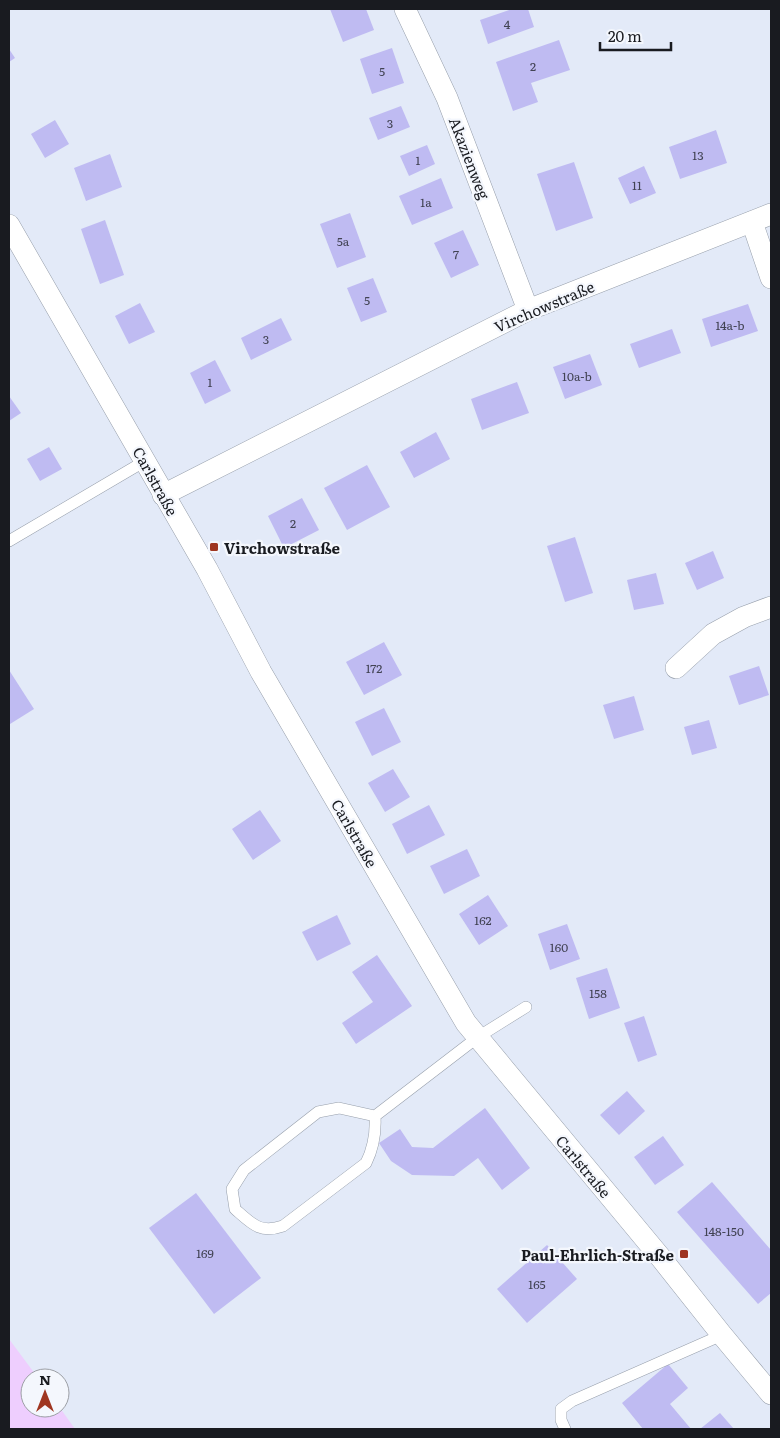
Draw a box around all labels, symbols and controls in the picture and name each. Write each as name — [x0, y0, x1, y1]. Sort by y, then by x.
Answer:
house number: 4 — [504, 15, 511, 33]
scale bar — [600, 20, 671, 52]
text: 20 m — [608, 24, 642, 47]
house number: 2 — [530, 57, 536, 75]
house number: 5 — [379, 62, 385, 80]
house number: 3 — [387, 114, 393, 132]
street label: Akazienweg — [444, 114, 496, 203]
house number: 13 — [692, 146, 704, 164]
house number: 1 — [416, 151, 421, 169]
house number: 11 — [632, 176, 642, 194]
house number: 1a — [420, 193, 432, 211]
house number: 5a — [337, 232, 350, 250]
house number: 7 — [453, 245, 459, 263]
street label: Virchowstraße — [490, 274, 598, 337]
house number: 5 — [364, 291, 370, 309]
house number: 14a-b — [715, 316, 745, 334]
house number: 3 — [263, 330, 269, 348]
house number: 10a-b — [562, 367, 592, 385]
house number: 1 — [208, 373, 213, 391]
street label: Carlstraße — [128, 442, 184, 520]
house number: 2 — [290, 514, 296, 532]
place label: Virchowstraße — [224, 536, 341, 559]
marker: Virchowstraße — [208, 541, 220, 553]
house number: 172 — [366, 659, 382, 677]
street label: Carlstraße — [326, 795, 384, 872]
house number: 162 — [474, 911, 492, 929]
house number: 160 — [550, 938, 568, 956]
house number: 158 — [589, 984, 607, 1002]
street label: Carlstraße — [551, 1130, 617, 1203]
house number: 148-150 — [704, 1222, 744, 1240]
place label: Paul-Ehrlich-Straße — [521, 1243, 675, 1266]
house number: 169 — [196, 1244, 214, 1262]
marker: Paul-Ehrlich-Straße — [678, 1248, 690, 1260]
house number: 165 — [528, 1275, 546, 1293]
north arrow — [20, 1368, 70, 1418]
text: N — [39, 1369, 51, 1389]

